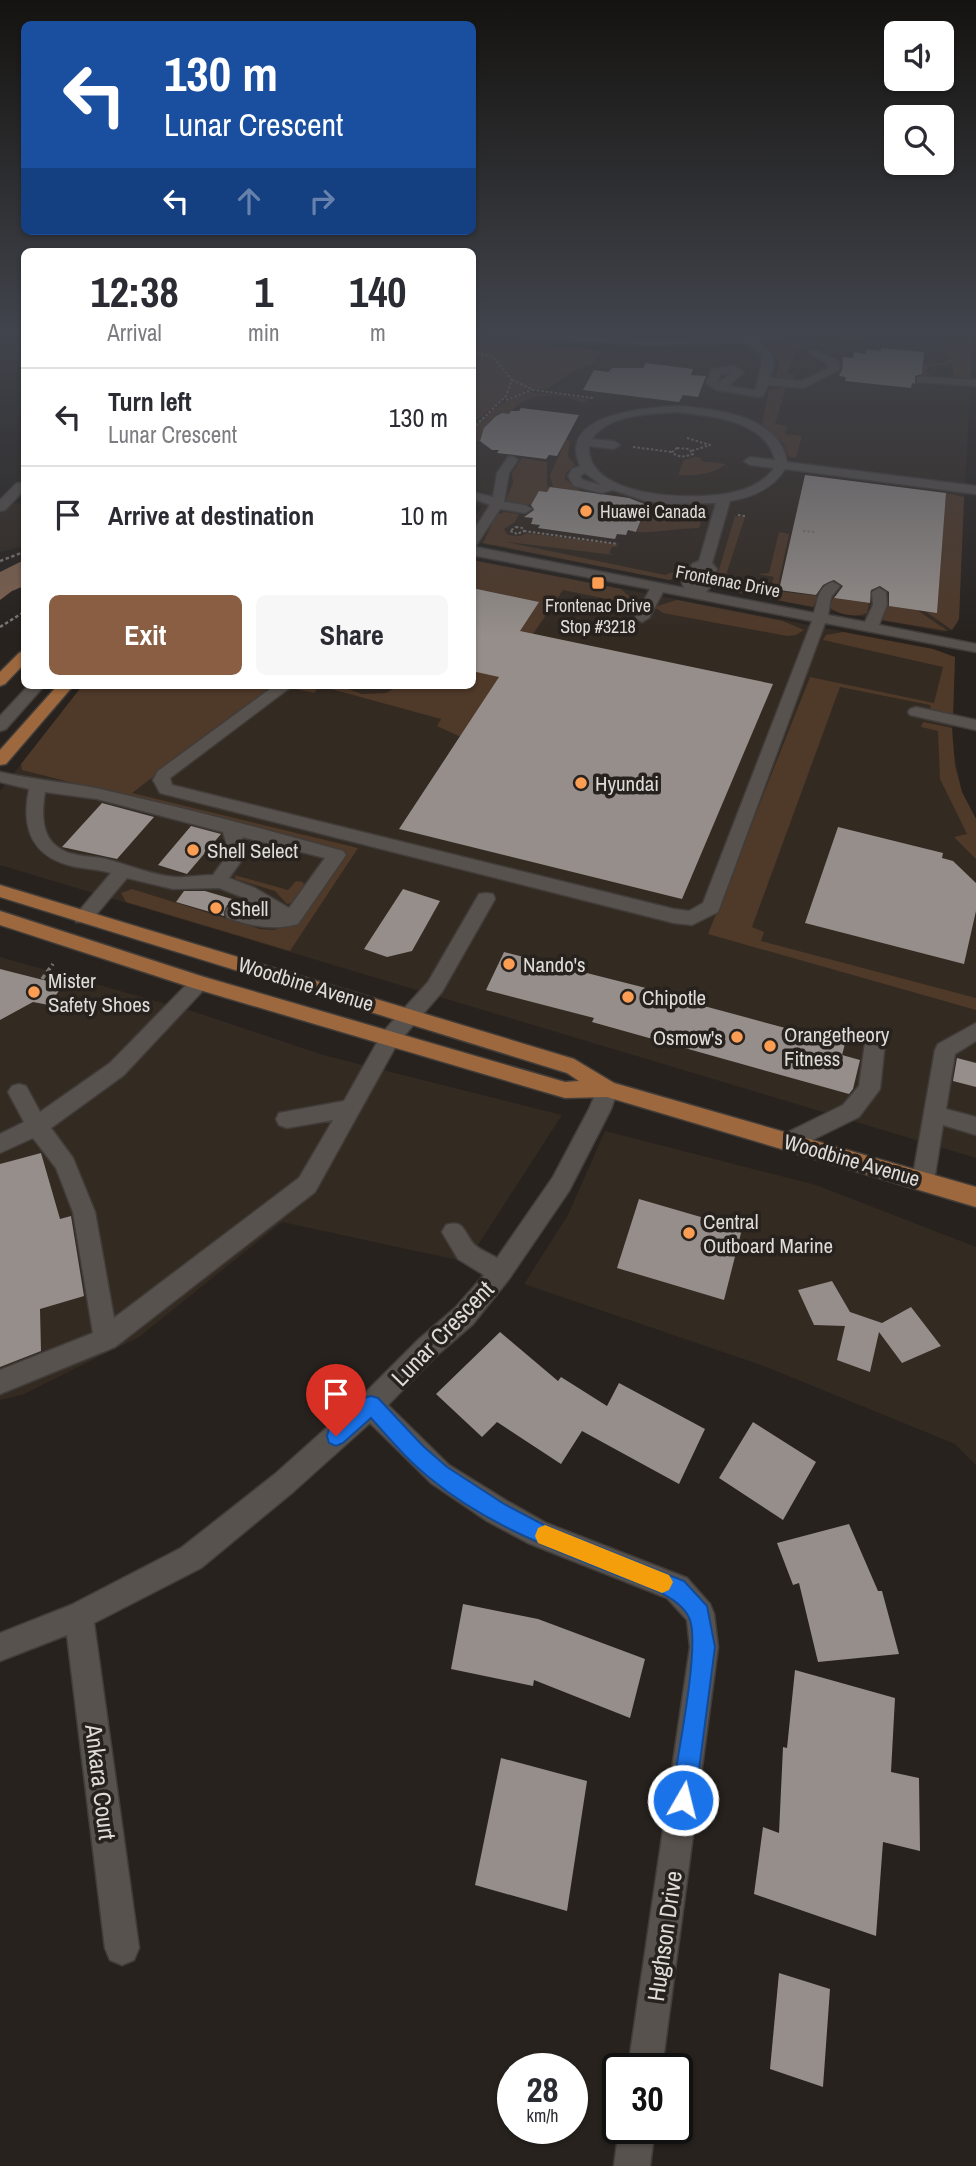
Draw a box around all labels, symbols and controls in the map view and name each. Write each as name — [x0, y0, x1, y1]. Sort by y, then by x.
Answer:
map controls — [884, 21, 954, 175]
button: sound — [884, 21, 954, 91]
text: 130 m — [164, 40, 278, 106]
icon: left — [49, 49, 140, 140]
text: Lunar Crescent — [164, 103, 343, 146]
button: search — [884, 105, 954, 175]
icon: left — [157, 182, 195, 220]
icon: ahead — [230, 182, 268, 220]
icon: right — [303, 182, 341, 220]
text: 12:38 — [91, 264, 179, 320]
text: 1 — [254, 264, 273, 320]
text: 140 — [349, 264, 407, 320]
text: Arrival — [107, 317, 162, 348]
text: min — [248, 317, 280, 348]
text: m — [370, 317, 386, 348]
text: Turn left — [108, 384, 192, 419]
icon: left — [49, 398, 87, 436]
text: 130 m — [389, 400, 448, 435]
text: Lunar Crescent — [108, 419, 237, 450]
icon: arrive — [49, 496, 87, 534]
text: Arrive at destination — [108, 498, 314, 533]
text: 10 m — [401, 498, 448, 533]
place label: Huawei Canada — [600, 499, 706, 524]
marker: Huawei Canada — [578, 503, 594, 519]
street label: Frontenac Drive — [674, 559, 782, 603]
marker: Frontenac Drive Stop #3218 — [590, 575, 606, 591]
place label: Frontenac Drive Stop #3218 — [545, 593, 651, 639]
button: Exit — [49, 595, 242, 675]
button: Share — [256, 595, 448, 675]
place label: Hyundai — [595, 769, 659, 798]
marker: Hyundai — [573, 775, 589, 791]
place label: Shell Select — [207, 836, 298, 865]
marker: Shell Select — [185, 842, 201, 858]
place label: Shell — [230, 894, 268, 923]
marker: Shell — [208, 900, 224, 916]
street label: Woodbine Avenue — [235, 950, 377, 1018]
place label: Nando's — [523, 950, 586, 979]
marker: Nando's — [501, 956, 517, 972]
place label: Mister Safety Shoes — [48, 966, 150, 1019]
place label: Chipotle — [642, 983, 706, 1012]
marker: Mister Safety Shoes — [26, 984, 42, 1000]
marker: Chipotle — [620, 989, 636, 1005]
place label: Orangetheory Fitness — [784, 1020, 890, 1073]
place label: Osmow's — [653, 1023, 723, 1052]
marker: Osmow's — [729, 1029, 745, 1045]
marker: Orangetheory Fitness — [762, 1038, 778, 1054]
street label: Woodbine Avenue — [781, 1127, 923, 1193]
place label: Central Outboard Marine — [703, 1207, 833, 1260]
marker: Central Outboard Marine — [681, 1225, 697, 1241]
street label: Lunar Crescent — [384, 1273, 501, 1393]
pin — [306, 1364, 366, 1436]
icon: arrive — [317, 1375, 355, 1413]
street label: Ankara Court — [78, 1722, 124, 1842]
position arrow — [646, 1763, 720, 1837]
street label: Hughson Drive — [639, 1869, 689, 2003]
speed limit sign: 30 — [602, 2053, 693, 2144]
text: 28 — [527, 2066, 558, 2113]
text: km/h — [527, 2103, 559, 2128]

